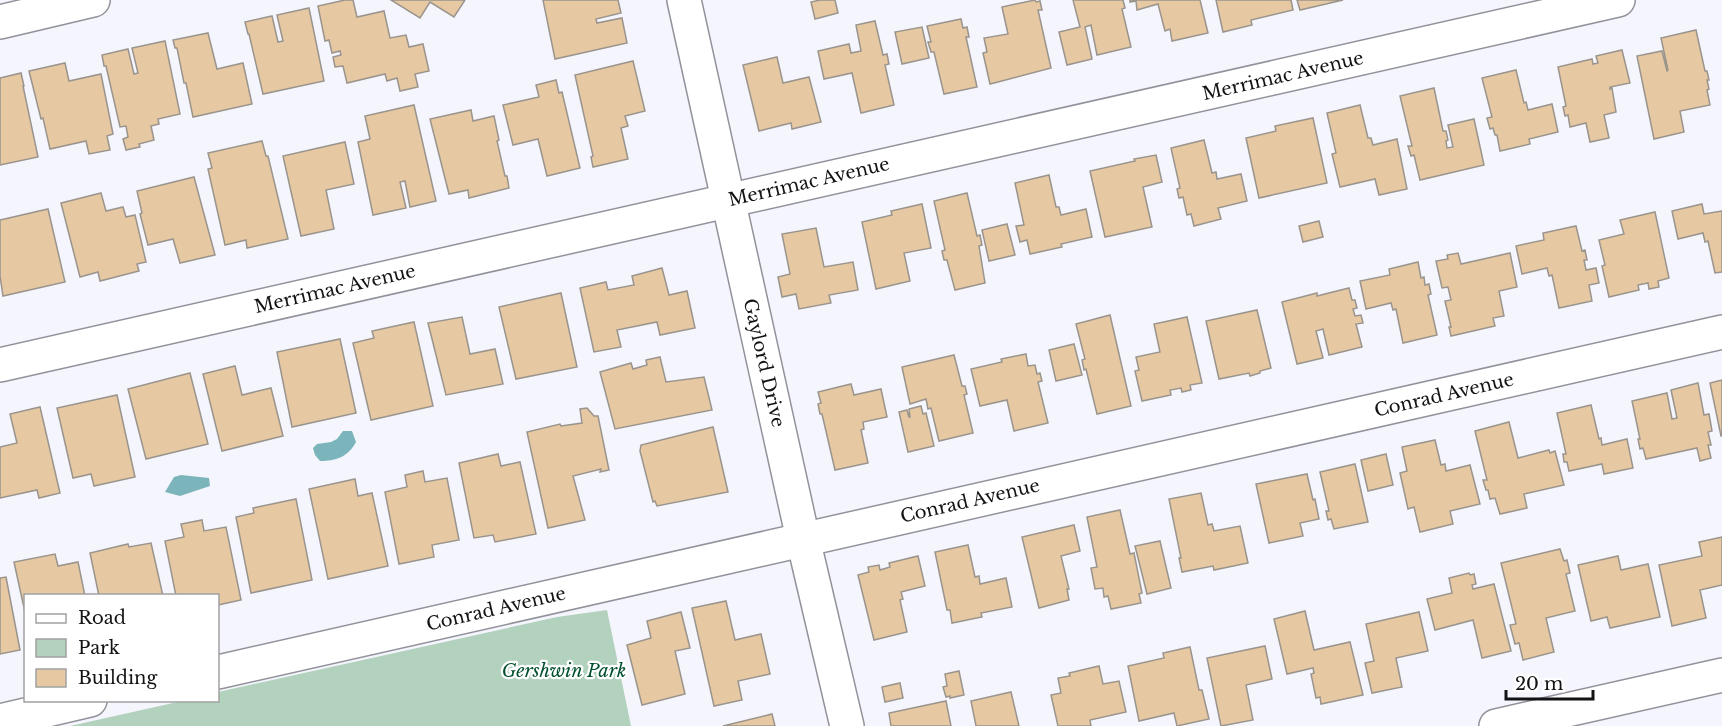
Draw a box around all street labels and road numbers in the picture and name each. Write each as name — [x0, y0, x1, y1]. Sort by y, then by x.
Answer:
street label: Merrimac Avenue — [1200, 47, 1366, 105]
street label: Merrimac Avenue — [726, 153, 892, 211]
street label: Merrimac Avenue — [252, 260, 418, 318]
street label: Gaylord Drive — [739, 297, 789, 429]
street label: Conrad Avenue — [1372, 368, 1516, 422]
street label: Conrad Avenue — [898, 474, 1042, 528]
street label: Conrad Avenue — [424, 582, 568, 636]

